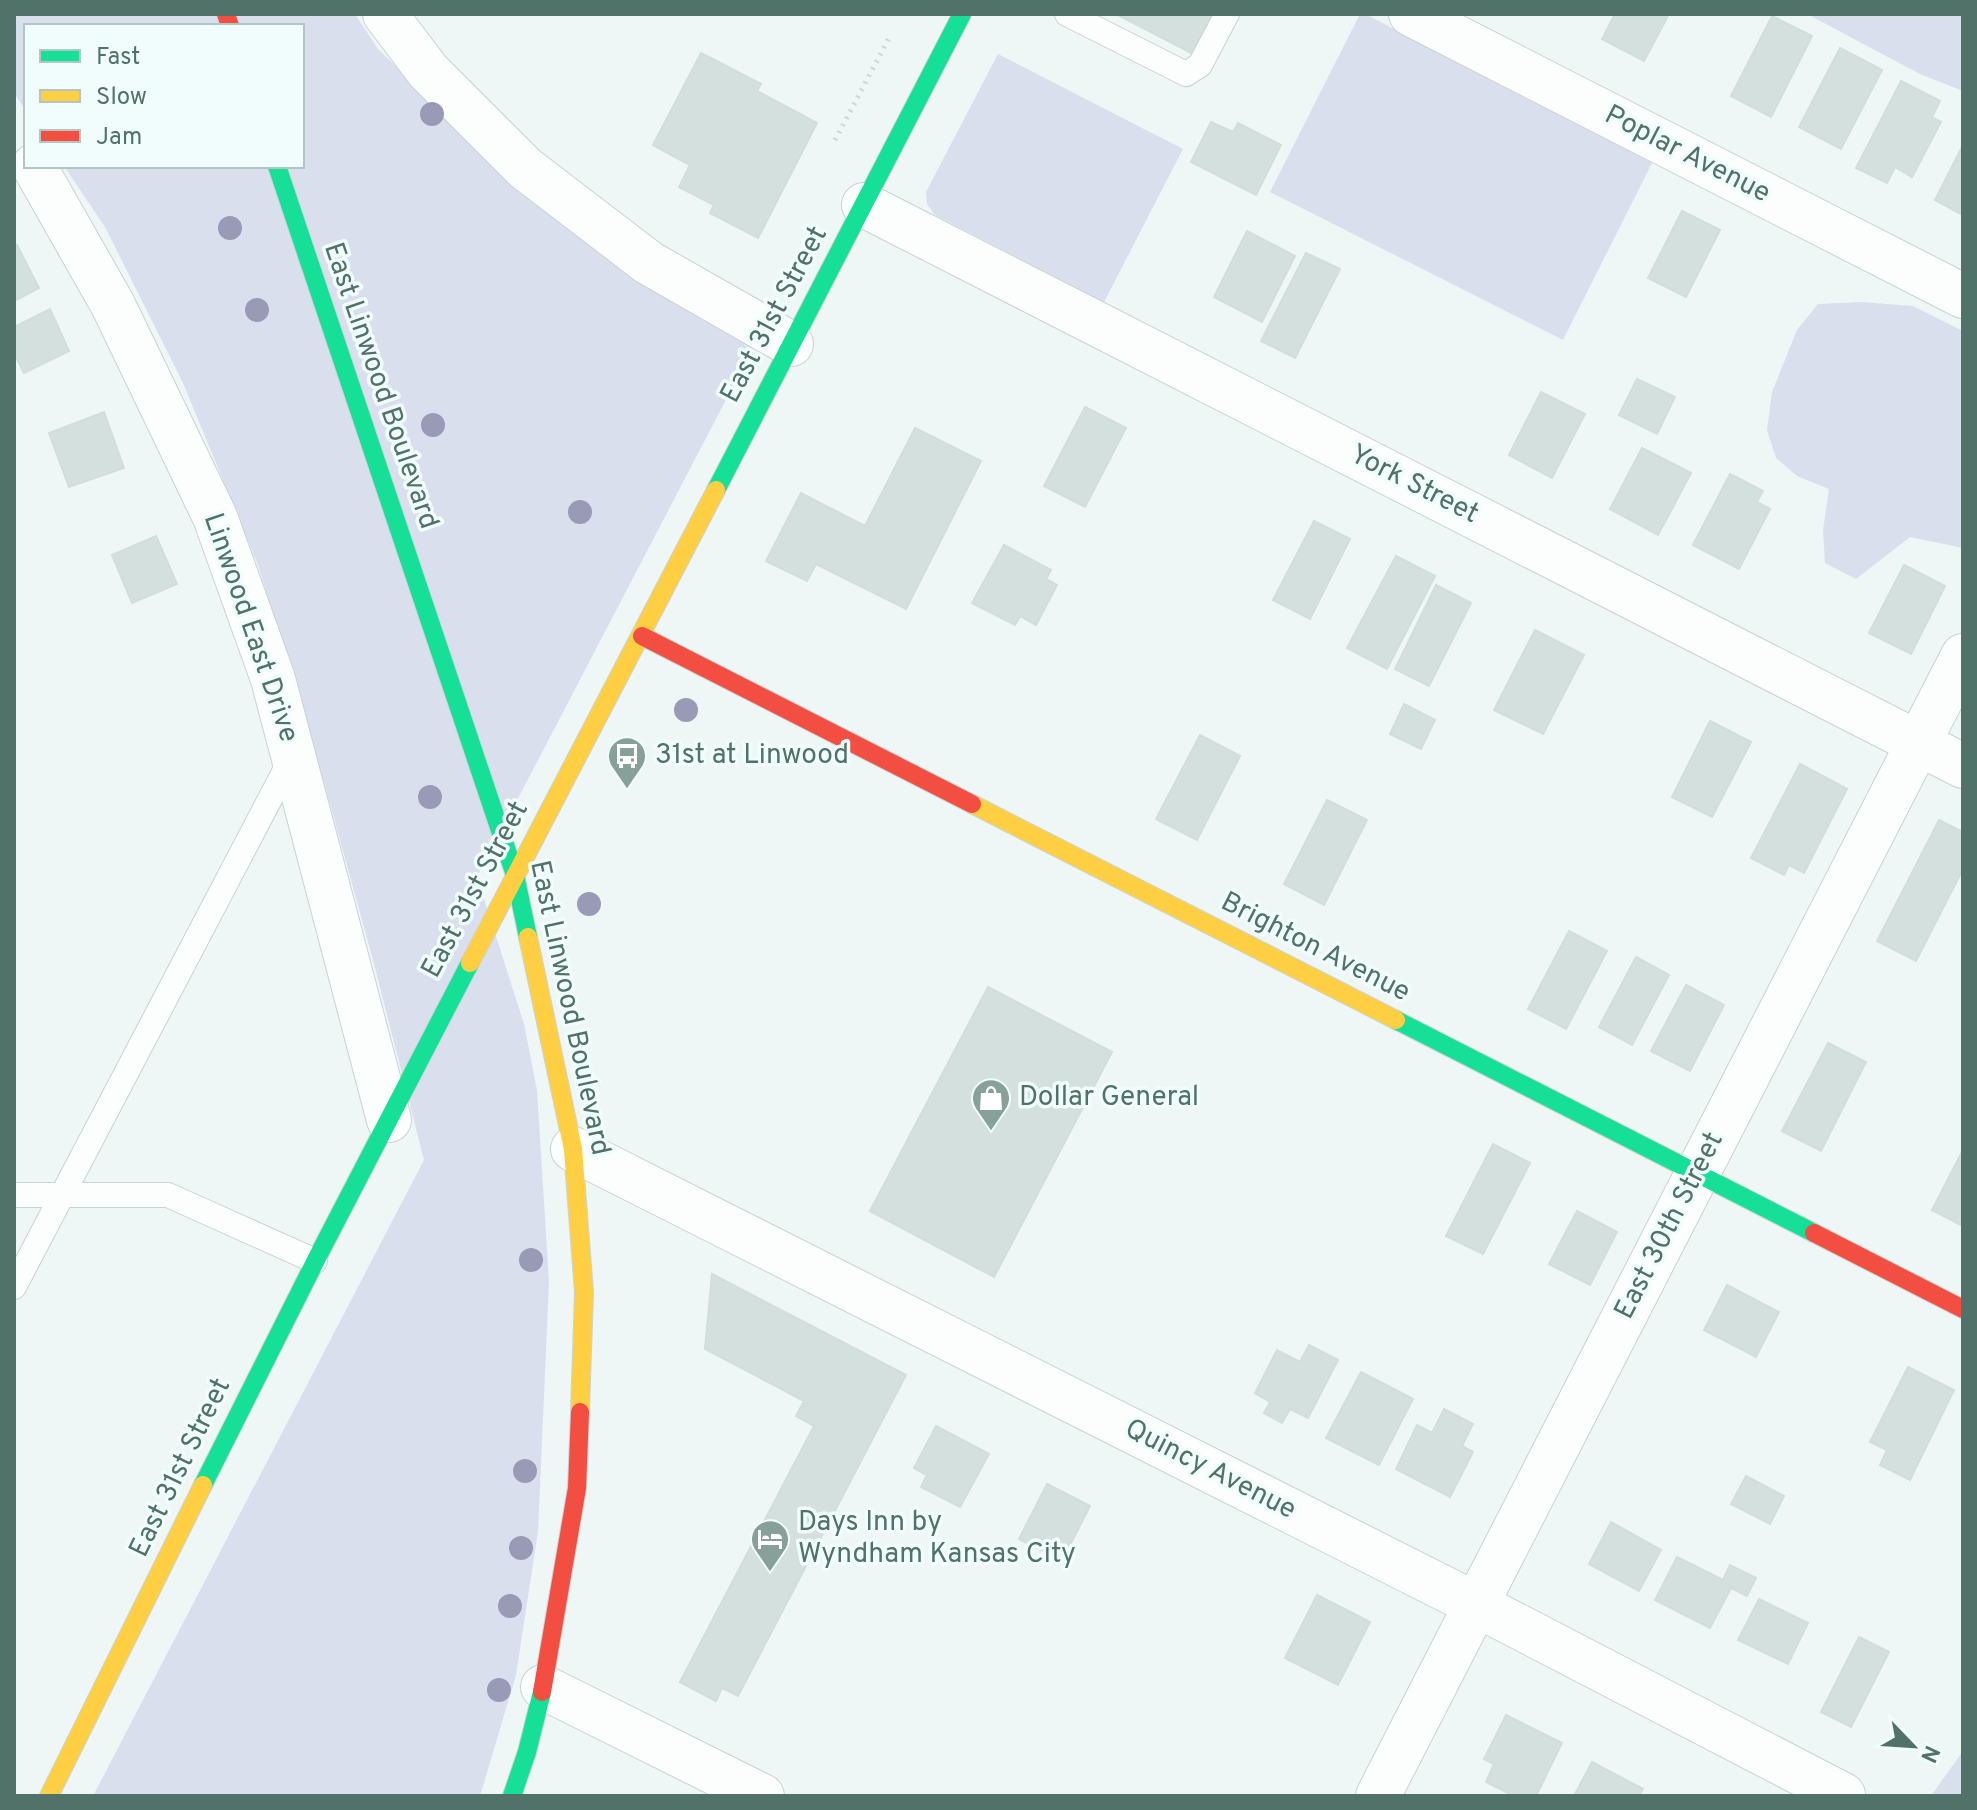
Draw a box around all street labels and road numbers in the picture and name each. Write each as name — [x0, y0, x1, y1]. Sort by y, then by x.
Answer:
street label: Poplar Avenue — [1598, 98, 1776, 212]
street label: East 31st Street — [713, 220, 837, 410]
street label: East Linwood Boulevard — [314, 238, 446, 534]
street label: York Street — [1343, 437, 1485, 533]
street label: Linwood East Drive — [194, 509, 306, 747]
street label: East 31st Street — [414, 795, 538, 985]
street label: East Linwood Boulevard — [520, 857, 618, 1159]
street label: Brighton Avenue — [1214, 885, 1416, 1011]
street label: East 30th Street — [1607, 1126, 1733, 1326]
street label: East 31st Street — [122, 1372, 240, 1564]
street label: Quincy Avenue — [1118, 1411, 1302, 1529]

